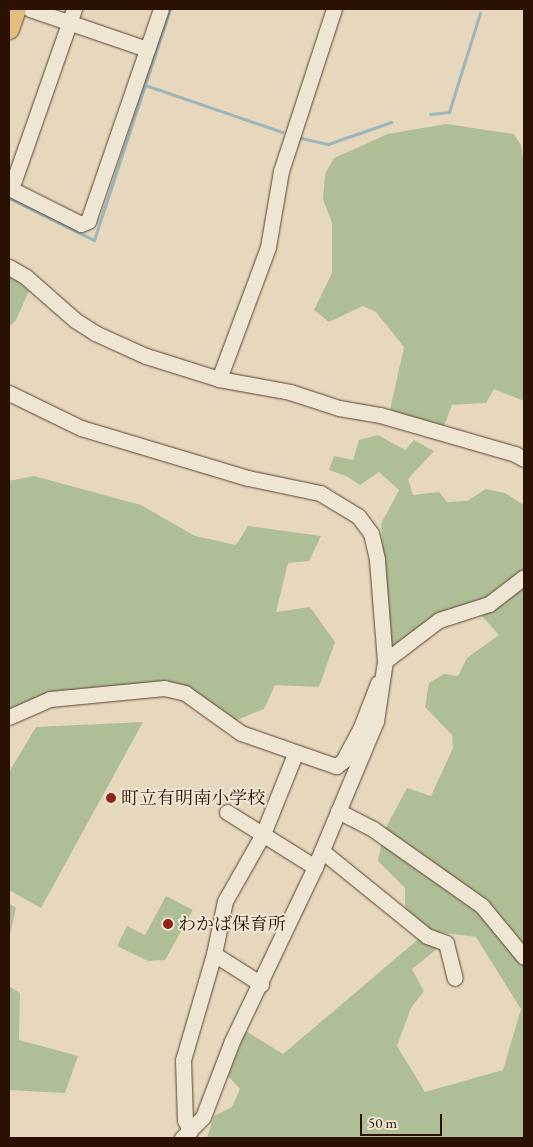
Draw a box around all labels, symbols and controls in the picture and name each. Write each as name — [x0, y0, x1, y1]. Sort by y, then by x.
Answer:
place label: 町立有明南小学校 — [121, 787, 265, 809]
marker: 町立有明南小学校 — [105, 792, 117, 804]
place label: わかば保育所 — [178, 913, 286, 935]
marker: わかば保育所 — [162, 918, 174, 930]
scale bar — [363, 1104, 446, 1136]
text: 50 m — [368, 1113, 397, 1132]

